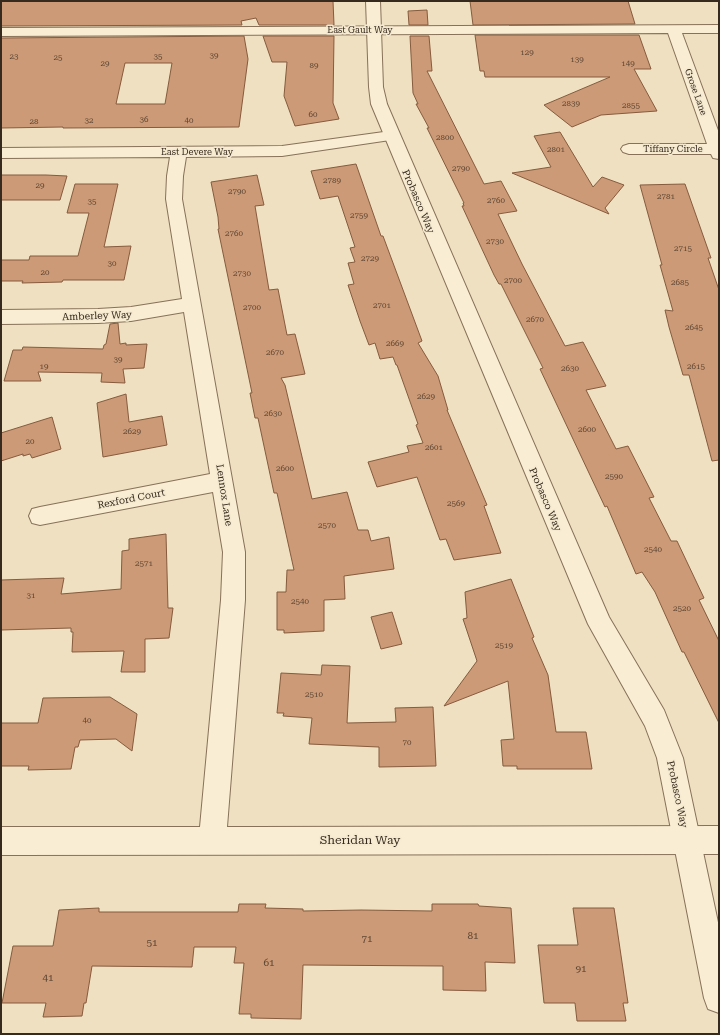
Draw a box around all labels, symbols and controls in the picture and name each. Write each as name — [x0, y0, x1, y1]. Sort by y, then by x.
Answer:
street label: East Gault Way — [327, 25, 393, 35]
house number: 129 — [520, 48, 534, 57]
house number: 39 — [210, 51, 219, 60]
house number: 23 — [10, 52, 19, 61]
house number: 35 — [154, 52, 163, 61]
house number: 25 — [54, 53, 63, 62]
house number: 139 — [570, 55, 584, 64]
house number: 29 — [101, 59, 110, 68]
house number: 149 — [621, 59, 635, 68]
house number: 89 — [310, 61, 319, 70]
street label: Grose Lane — [683, 67, 709, 117]
house number: 2839 — [562, 99, 580, 108]
house number: 2855 — [622, 101, 640, 110]
house number: 60 — [309, 110, 318, 119]
house number: 36 — [140, 115, 149, 124]
house number: 32 — [85, 116, 94, 125]
house number: 40 — [185, 116, 194, 125]
house number: 28 — [30, 117, 39, 126]
house number: 2800 — [436, 133, 454, 142]
street label: Tiffany Circle — [643, 144, 703, 154]
house number: 2801 — [547, 145, 565, 154]
street label: East Devere Way — [161, 147, 234, 157]
house number: 2790 — [452, 164, 470, 173]
street label: Probasco Way — [400, 168, 437, 235]
house number: 2789 — [323, 176, 341, 185]
house number: 29 — [36, 181, 45, 190]
house number: 2790 — [228, 187, 246, 196]
house number: 2781 — [657, 192, 675, 201]
house number: 2760 — [487, 196, 505, 205]
house number: 35 — [88, 197, 97, 206]
house number: 2759 — [350, 211, 368, 220]
house number: 2760 — [225, 229, 243, 238]
house number: 2730 — [486, 237, 504, 246]
house number: 2715 — [674, 244, 692, 253]
house number: 2729 — [361, 254, 379, 263]
house number: 30 — [108, 259, 117, 268]
house number: 20 — [41, 268, 50, 277]
house number: 2730 — [233, 269, 251, 278]
house number: 2700 — [504, 276, 522, 285]
house number: 2685 — [671, 278, 689, 287]
house number: 2701 — [373, 301, 391, 310]
house number: 2700 — [243, 303, 261, 312]
street label: Amberley Way — [62, 309, 132, 322]
house number: 2670 — [526, 315, 544, 324]
house number: 2645 — [685, 323, 703, 332]
house number: 2669 — [386, 339, 404, 348]
house number: 2670 — [266, 348, 284, 357]
house number: 39 — [114, 355, 123, 364]
house number: 19 — [40, 362, 49, 371]
house number: 2615 — [687, 362, 705, 371]
house number: 2630 — [561, 364, 579, 373]
house number: 2629 — [417, 392, 435, 401]
house number: 2630 — [264, 409, 282, 418]
house number: 2600 — [578, 425, 596, 434]
house number: 2629 — [123, 427, 141, 436]
house number: 20 — [26, 437, 35, 446]
house number: 2601 — [425, 443, 443, 452]
street label: Lennox Lane — [214, 463, 235, 527]
house number: 2600 — [276, 464, 294, 473]
street label: Probasco Way — [527, 466, 564, 533]
house number: 2590 — [605, 472, 623, 481]
street label: Rexford Court — [96, 487, 166, 510]
house number: 2569 — [447, 499, 465, 508]
house number: 2570 — [318, 521, 336, 530]
house number: 2540 — [644, 545, 662, 554]
house number: 2571 — [135, 559, 153, 568]
house number: 31 — [27, 591, 36, 600]
house number: 2540 — [291, 597, 309, 606]
house number: 2520 — [673, 604, 691, 613]
house number: 2519 — [495, 641, 513, 650]
house number: 2510 — [305, 690, 323, 699]
house number: 40 — [83, 716, 92, 725]
house number: 70 — [403, 738, 412, 747]
street label: Probasco Way — [665, 760, 690, 829]
street label: Sheridan Way — [320, 833, 401, 847]
house number: 81 — [467, 930, 479, 941]
house number: 71 — [361, 933, 373, 944]
house number: 51 — [146, 937, 158, 948]
house number: 61 — [263, 957, 275, 968]
house number: 91 — [575, 963, 587, 974]
house number: 41 — [42, 972, 54, 983]

